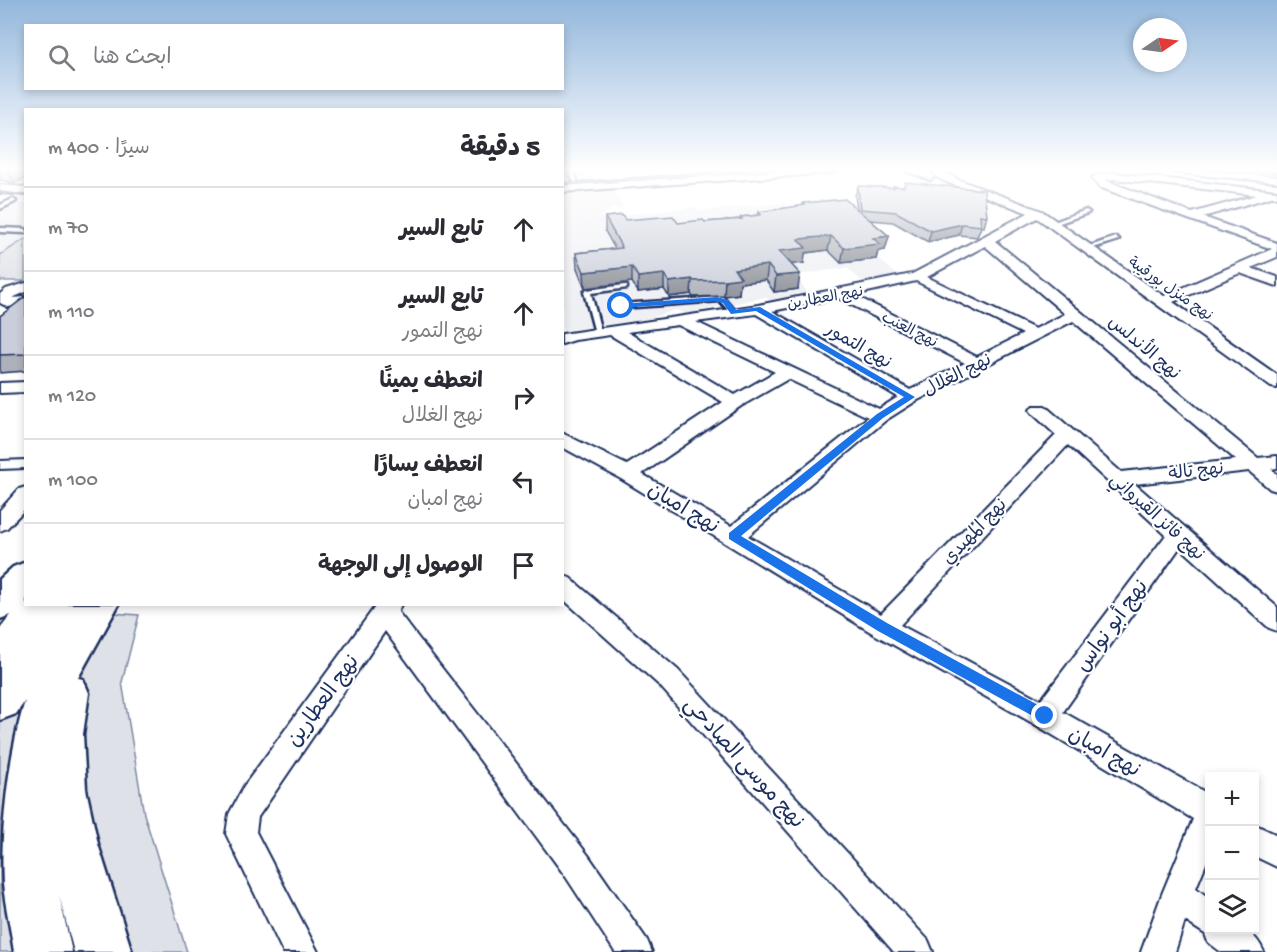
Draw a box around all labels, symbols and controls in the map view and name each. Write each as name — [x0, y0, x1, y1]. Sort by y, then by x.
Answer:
north arrow — [1133, 18, 1187, 72]
search box — [24, 24, 564, 90]
icon: search — [45, 41, 78, 74]
text: ابحث هنا — [93, 46, 172, 72]
text: 5 دقيقة — [460, 135, 540, 166]
text: سيرًا · 400 m — [48, 138, 150, 161]
icon: ahead — [507, 213, 540, 246]
text: 70 m — [48, 218, 89, 241]
text: تابع السير — [399, 218, 483, 244]
street label: نهج منزل بورقيبة — [1124, 254, 1216, 325]
street label: نهج العطارين — [786, 283, 865, 315]
text: تابع السير — [399, 286, 483, 312]
route start — [607, 292, 633, 318]
icon: ahead — [507, 297, 540, 330]
text: 110 m — [48, 302, 94, 325]
street label: نهج العنب — [878, 309, 940, 353]
street label: نهج الأندلس — [1103, 310, 1186, 385]
street label: نهج التمور — [820, 319, 895, 374]
text: نهج التمور — [402, 322, 483, 345]
street label: نهج الغلال — [921, 350, 996, 402]
text: انعطف يمينًا — [380, 370, 483, 396]
icon: right — [507, 381, 540, 414]
text: 120 m — [48, 386, 96, 409]
text: نهج الغلال — [402, 406, 483, 429]
text: انعطف يسارًا — [374, 454, 483, 480]
street label: نهج تالة — [1167, 459, 1225, 486]
icon: left — [507, 465, 540, 498]
text: 100 m — [48, 470, 98, 493]
street label: نهج فائز القيرواني — [1103, 470, 1208, 568]
street label: نهج امبان — [642, 479, 723, 541]
text: نهج امبان — [407, 490, 483, 513]
street label: نهج المهيدي — [939, 495, 1012, 570]
icon: arrive — [507, 549, 540, 582]
text: الوصول إلى الوجهة — [318, 554, 483, 580]
street label: نهج أبو نواس — [1070, 574, 1156, 678]
street label: نهج العطارين — [283, 651, 367, 753]
street label: نهج موسى الصادحي — [675, 694, 808, 837]
route end — [1031, 702, 1057, 728]
street label: نهج امبان — [1063, 723, 1144, 785]
map controls — [1205, 772, 1259, 934]
button: + — [1205, 772, 1259, 826]
button: − — [1205, 826, 1259, 880]
button: layers — [1205, 880, 1259, 934]

